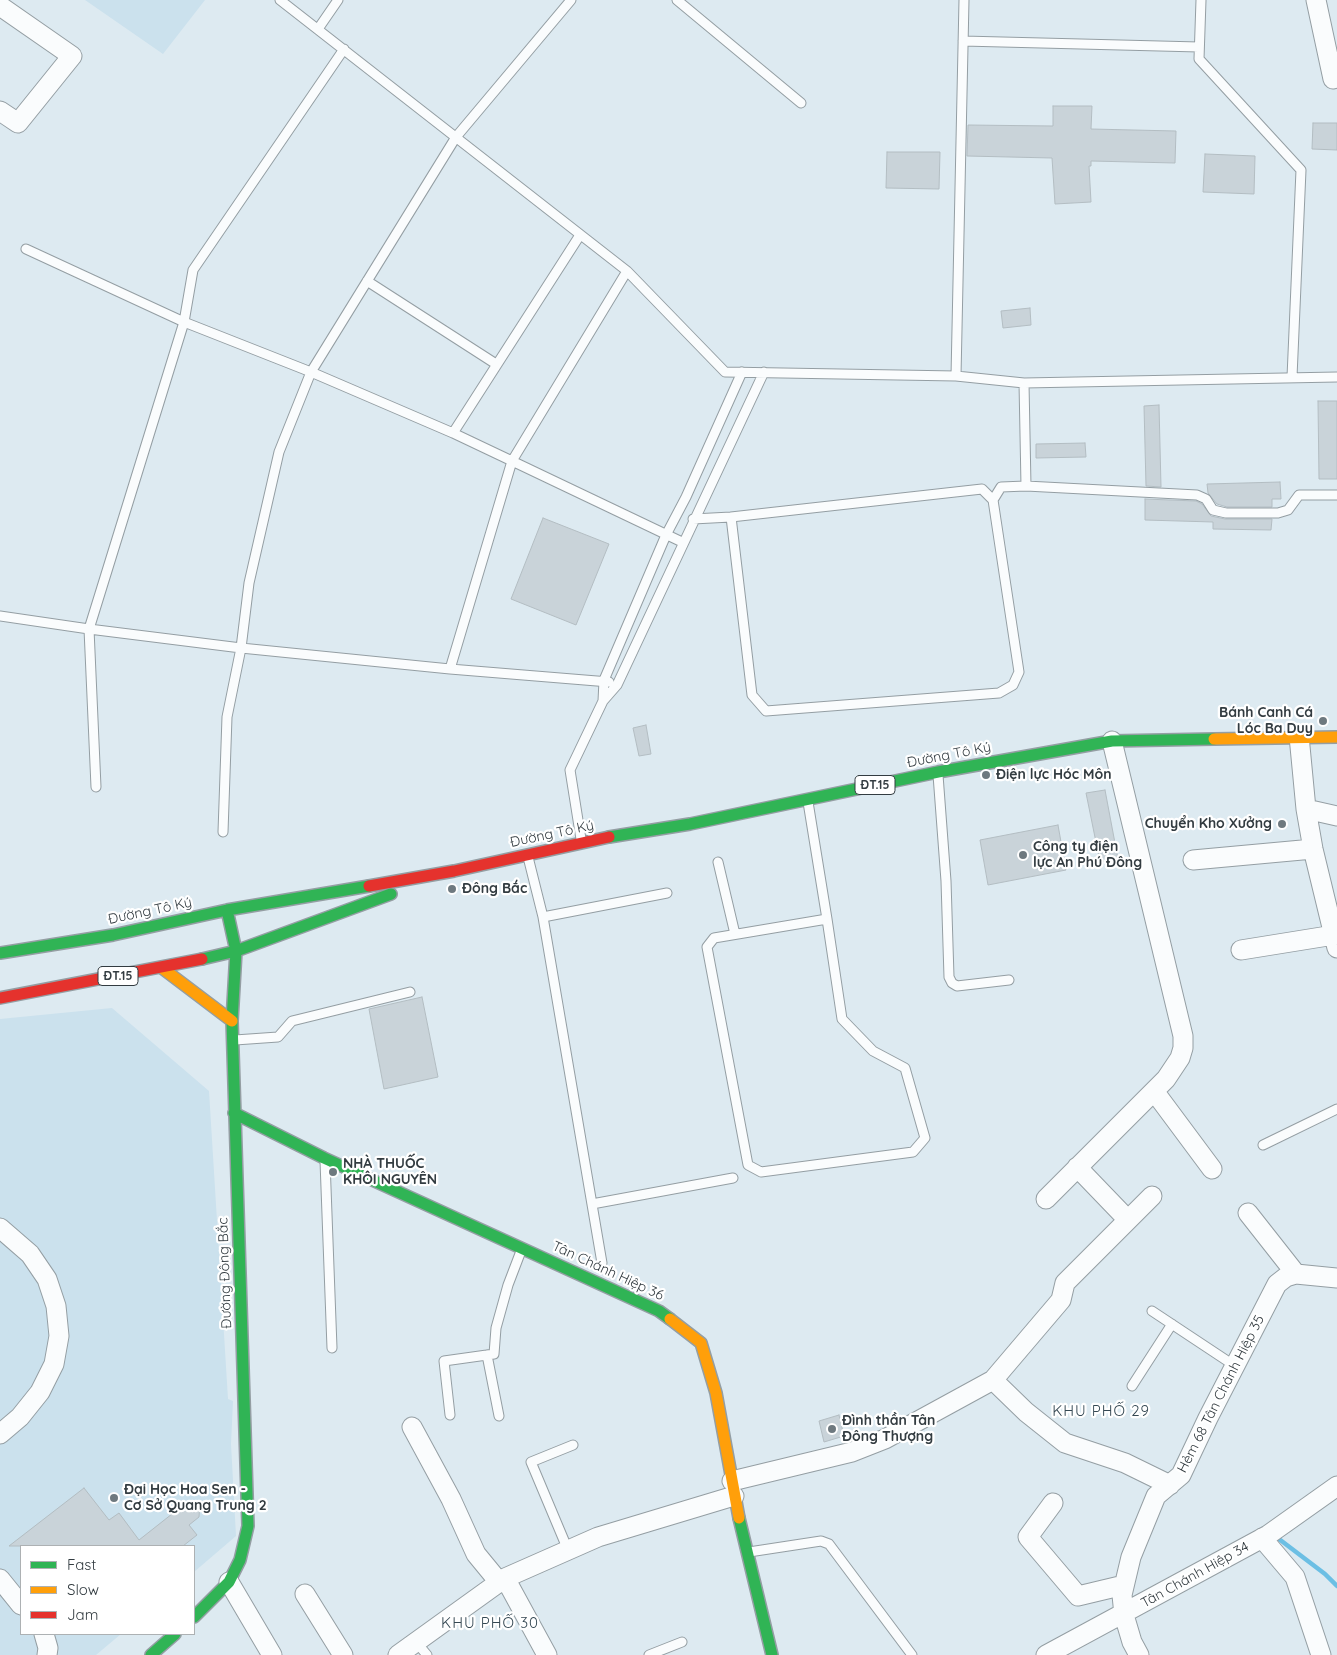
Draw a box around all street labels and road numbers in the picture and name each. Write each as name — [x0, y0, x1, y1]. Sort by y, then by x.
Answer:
street label: Đường Tô Ký — [906, 739, 992, 771]
road number: ĐT.15 — [855, 776, 895, 794]
street label: Đường Tô Ký — [509, 817, 595, 851]
street label: Đường Tô Ký — [107, 894, 193, 928]
road number: ĐT.15 — [98, 966, 138, 986]
street label: Đường Đông Bắc — [215, 1217, 235, 1329]
street label: Tân Chánh Hiệp 36 — [550, 1238, 666, 1304]
street label: Hẻm 68 Tân Chánh Hiệp 35 — [1174, 1312, 1268, 1476]
street label: Tân Chánh Hiệp 34 — [1138, 1538, 1252, 1612]

